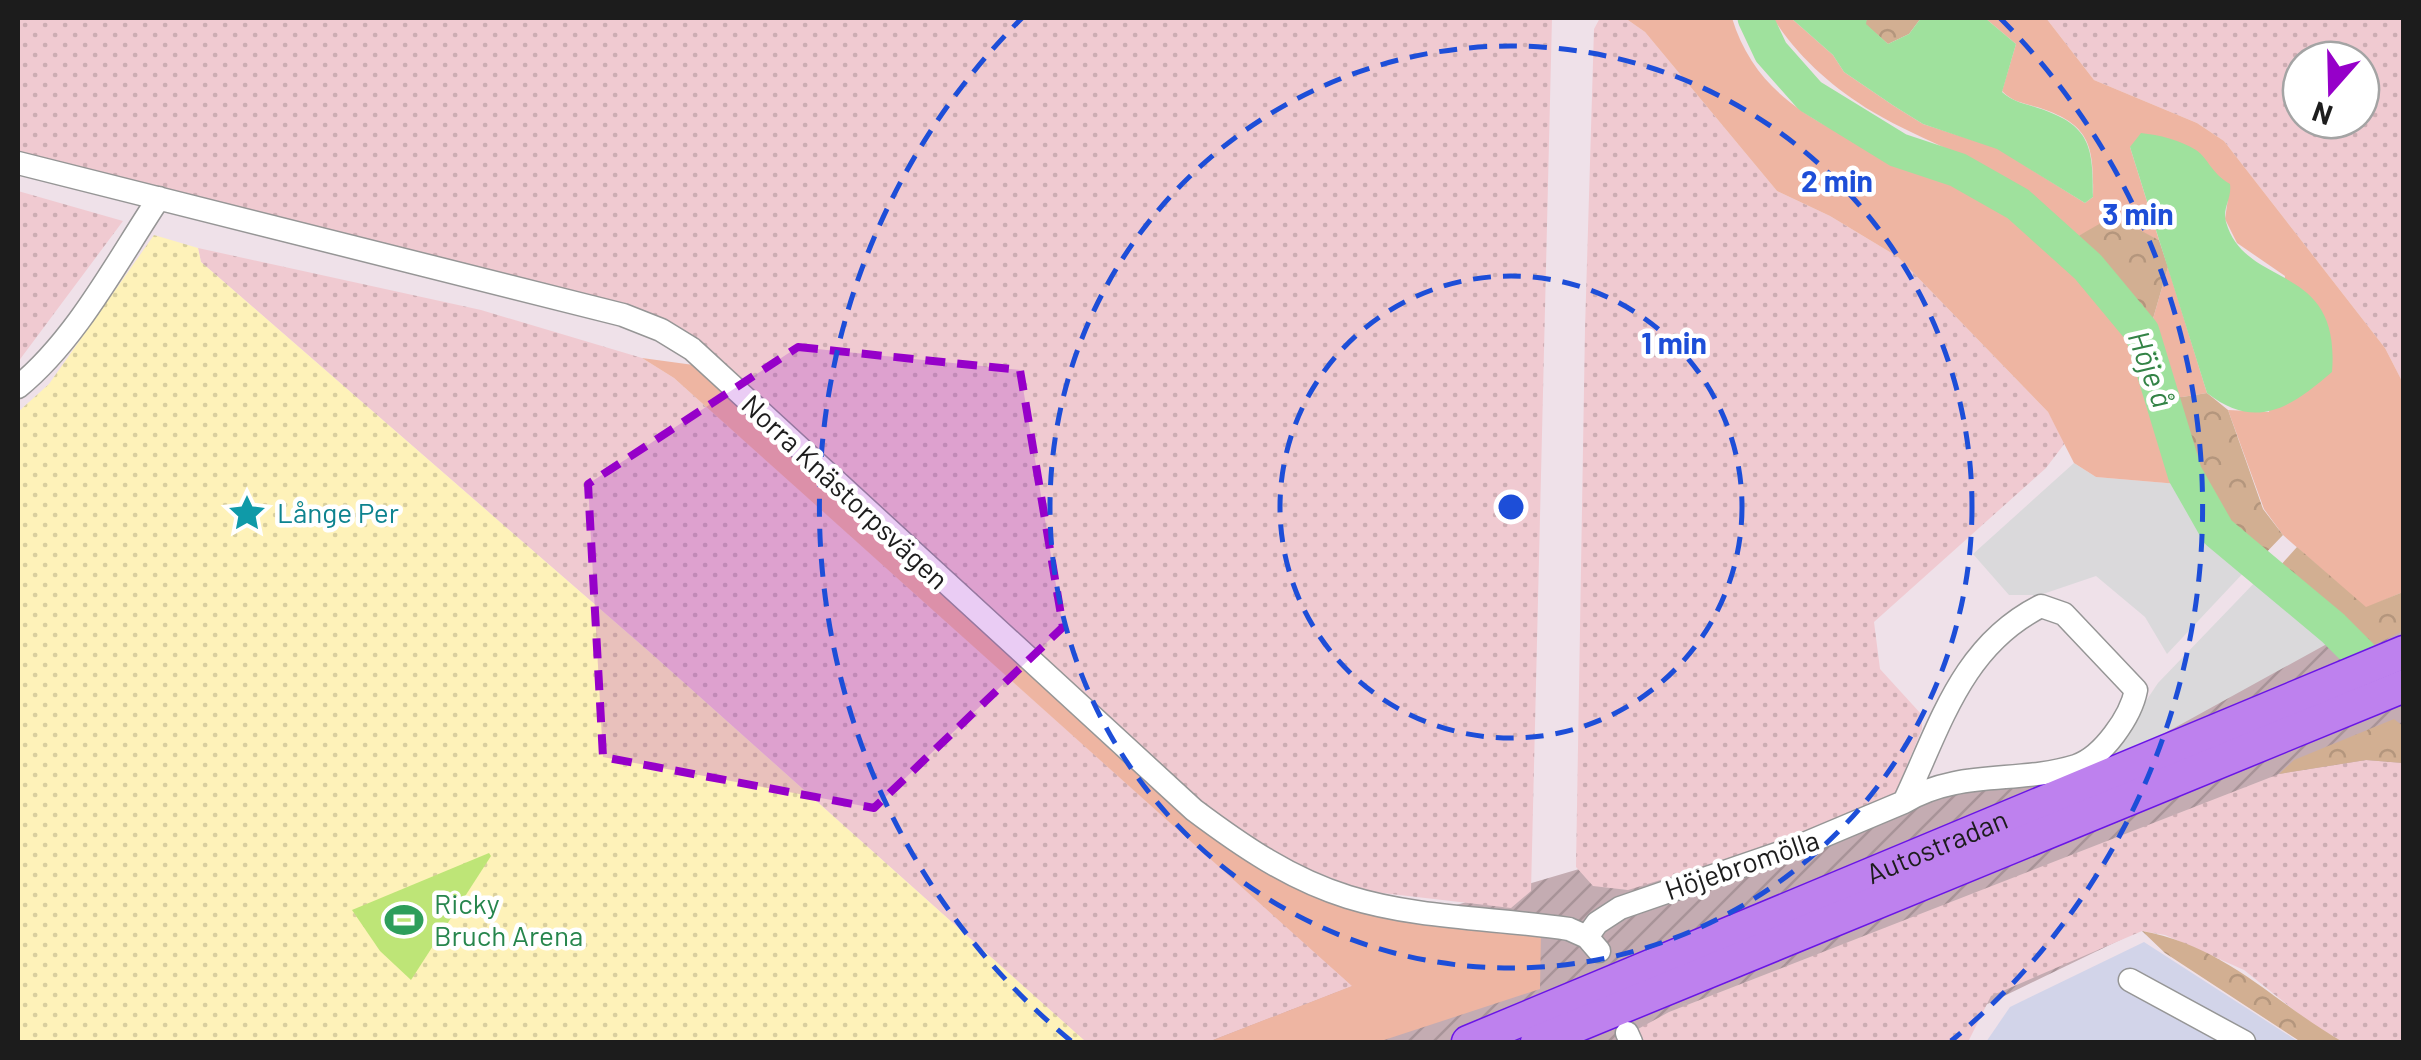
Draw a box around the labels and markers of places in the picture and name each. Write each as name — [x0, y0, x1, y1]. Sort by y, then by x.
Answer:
centre of rings — [1493, 489, 1529, 525]
place icon: Långe Per — [226, 492, 268, 534]
place label: Långe Per — [277, 495, 399, 529]
place label: Ricky Bruch Arena — [434, 886, 583, 952]
sports icon: Ricky Bruch Arena — [383, 899, 425, 941]

